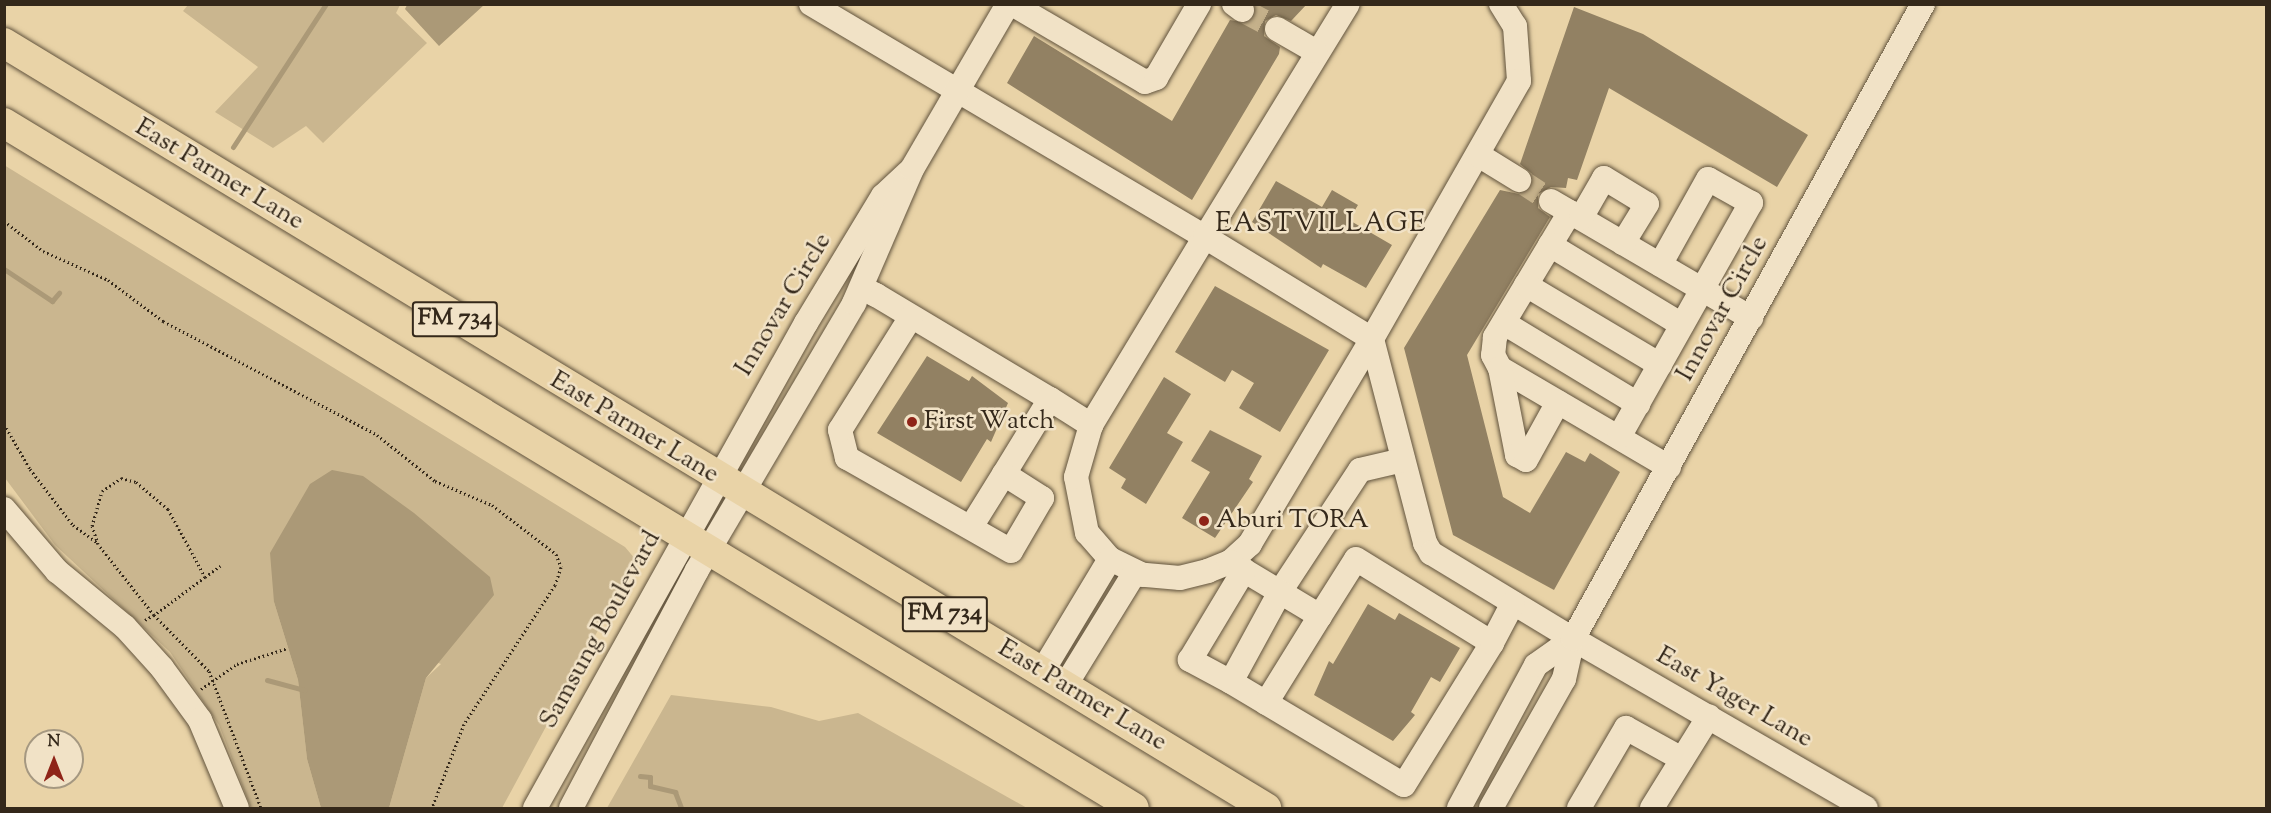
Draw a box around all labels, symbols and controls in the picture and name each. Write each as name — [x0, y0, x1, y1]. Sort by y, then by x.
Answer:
street label: East Parmer Lane — [129, 112, 309, 238]
district label: EASTVILLAGE — [1215, 209, 1427, 241]
street label: Innovar Circle — [729, 228, 839, 382]
street label: Innovar Circle — [1670, 231, 1776, 387]
road number: FM 734 — [412, 298, 498, 340]
street label: East Parmer Lane — [544, 365, 724, 491]
place label: First Watch — [924, 406, 1055, 438]
marker: First Watch — [905, 415, 919, 429]
place label: Aburi TORA — [1216, 505, 1369, 537]
marker: Aburi TORA — [1197, 514, 1211, 528]
street label: Samsung Boulevard — [534, 526, 668, 734]
road number: FM 734 — [902, 593, 988, 635]
street label: East Parmer Lane — [992, 633, 1172, 759]
street label: East Yager Lane — [1650, 641, 1818, 755]
north arrow — [24, 729, 84, 789]
text: N — [48, 731, 60, 754]

